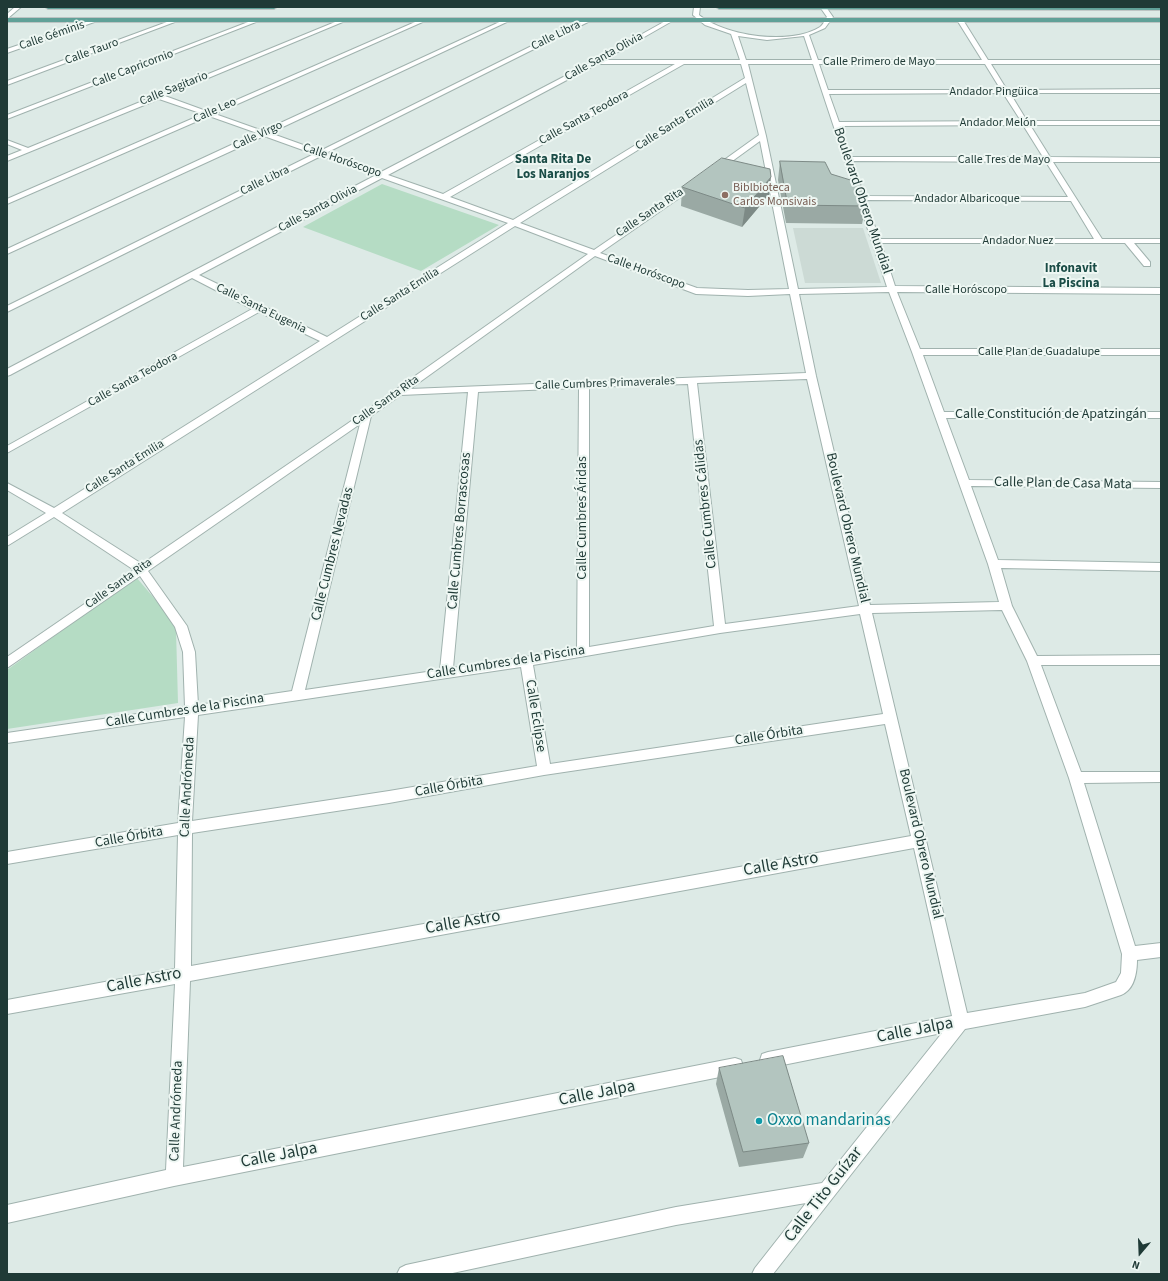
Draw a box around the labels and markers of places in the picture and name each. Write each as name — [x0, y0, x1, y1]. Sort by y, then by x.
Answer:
place label: Biblbioteca Carlos Monsivais — [733, 181, 816, 209]
marker: Biblbioteca Carlos Monsivais — [720, 190, 730, 200]
place label: Oxxo mandarinas — [767, 1111, 891, 1131]
marker: Oxxo mandarinas — [754, 1116, 764, 1126]

